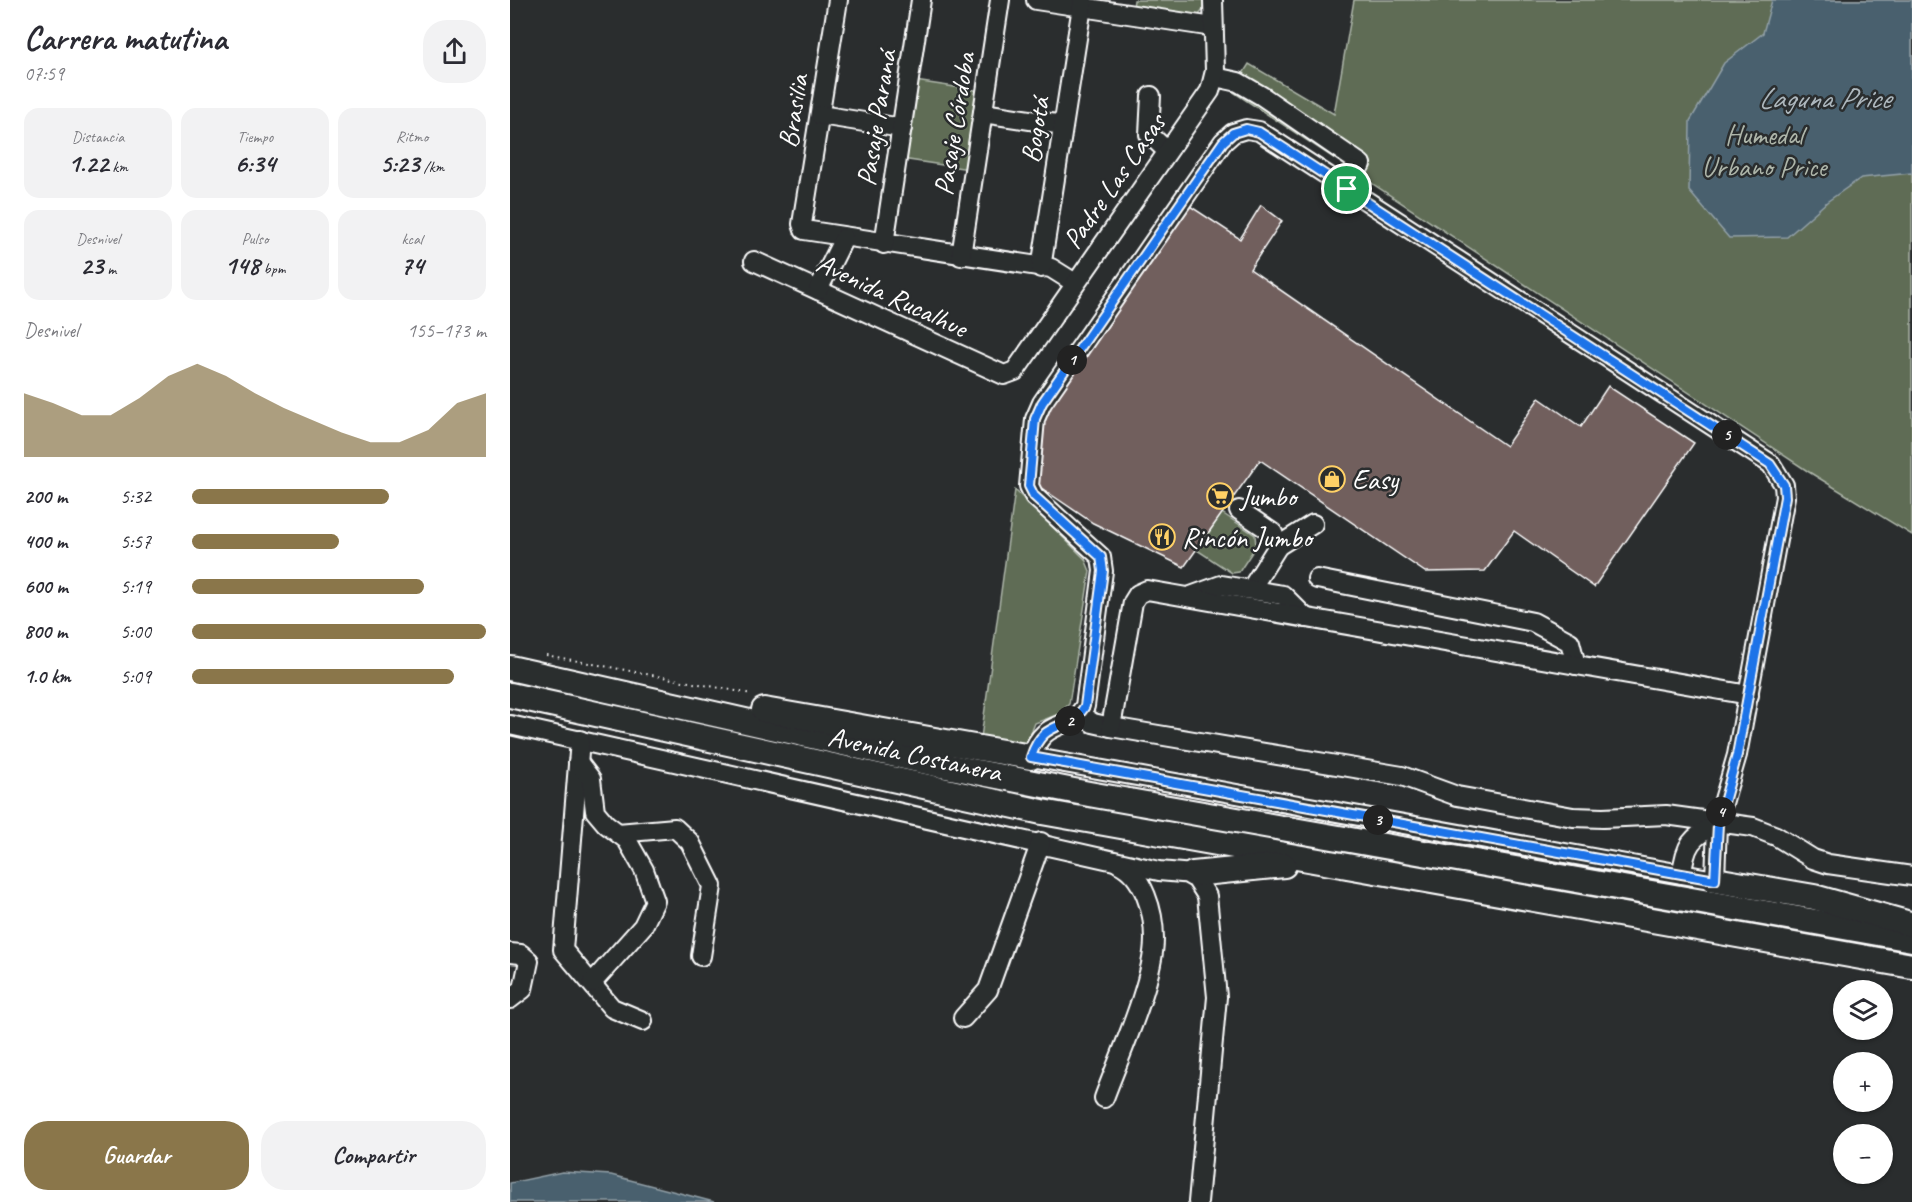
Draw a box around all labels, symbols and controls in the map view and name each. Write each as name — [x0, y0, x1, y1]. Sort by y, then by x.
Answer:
text: Carrera matutina — [24, 17, 227, 59]
button: share — [423, 20, 486, 83]
street label: Pasaje Paraná — [848, 45, 904, 188]
street label: Pasaje Córdoba — [925, 48, 983, 198]
text: 07:59 — [24, 61, 64, 86]
street label: Brasilia — [770, 70, 816, 150]
water label: Laguna Price — [1758, 79, 1894, 117]
street label: Bogotá — [1013, 92, 1058, 165]
street label: Padre Las Casas — [1055, 105, 1175, 255]
park label: Humedal Urbano Price — [1702, 117, 1828, 184]
text: Distancia — [72, 127, 124, 147]
text: Tiempo — [237, 127, 273, 147]
text: Ritmo — [396, 127, 428, 147]
text: 1.22 — [68, 147, 108, 180]
text: 6:34 — [235, 147, 275, 180]
text: 5:23 — [380, 147, 420, 180]
text: km — [108, 157, 128, 177]
text: /km — [420, 157, 444, 177]
pin — [1321, 163, 1372, 214]
icon: arrive — [1330, 172, 1363, 205]
text: Desnivel — [76, 229, 120, 249]
text: Pulso — [242, 229, 268, 249]
text: kcal — [401, 229, 423, 249]
street label: Avenida Rucalhue — [811, 245, 975, 346]
text: 23 — [80, 249, 103, 282]
text: 148 — [225, 249, 260, 282]
text: 74 — [400, 249, 424, 282]
text: m — [103, 259, 116, 279]
text: bpm — [260, 259, 285, 279]
text: Desnivel — [24, 318, 78, 343]
text: 155–173 m — [407, 318, 486, 343]
pin: 1 — [1057, 345, 1087, 375]
text: 1 — [1068, 350, 1076, 370]
pin: 5 — [1712, 420, 1742, 450]
text: 5 — [1724, 425, 1730, 445]
place label: Easy — [1352, 462, 1401, 497]
shop icon: Easy — [1317, 464, 1347, 494]
place label: Jumbo — [1238, 479, 1299, 514]
supermarket icon: Jumbo — [1205, 481, 1235, 511]
text: 200 m — [24, 484, 67, 509]
text: 5:32 — [120, 484, 151, 509]
place label: Rincón Jumbo — [1182, 520, 1315, 555]
restaurant icon: Rincón Jumbo — [1147, 522, 1177, 552]
text: 400 m — [24, 529, 67, 554]
text: 5:57 — [120, 529, 151, 554]
text: 600 m — [24, 574, 68, 599]
text: 5:19 — [120, 574, 151, 599]
text: 800 m — [24, 619, 67, 644]
text: 5:00 — [120, 619, 151, 644]
text: 1.0 km — [24, 664, 71, 689]
text: 5:09 — [120, 664, 151, 689]
pin: 2 — [1055, 706, 1085, 736]
text: 2 — [1066, 711, 1074, 731]
street label: Avenida Costanera — [825, 719, 1007, 790]
pin: 4 — [1706, 797, 1736, 827]
text: 4 — [1717, 802, 1725, 822]
pin: 3 — [1363, 805, 1393, 835]
text: 3 — [1374, 810, 1382, 830]
map controls — [1833, 980, 1893, 1184]
button: layers — [1833, 980, 1893, 1040]
button: + — [1833, 1052, 1893, 1112]
button: Guardar — [24, 1121, 249, 1190]
button: Compartir — [261, 1121, 486, 1190]
button: − — [1833, 1124, 1893, 1184]

